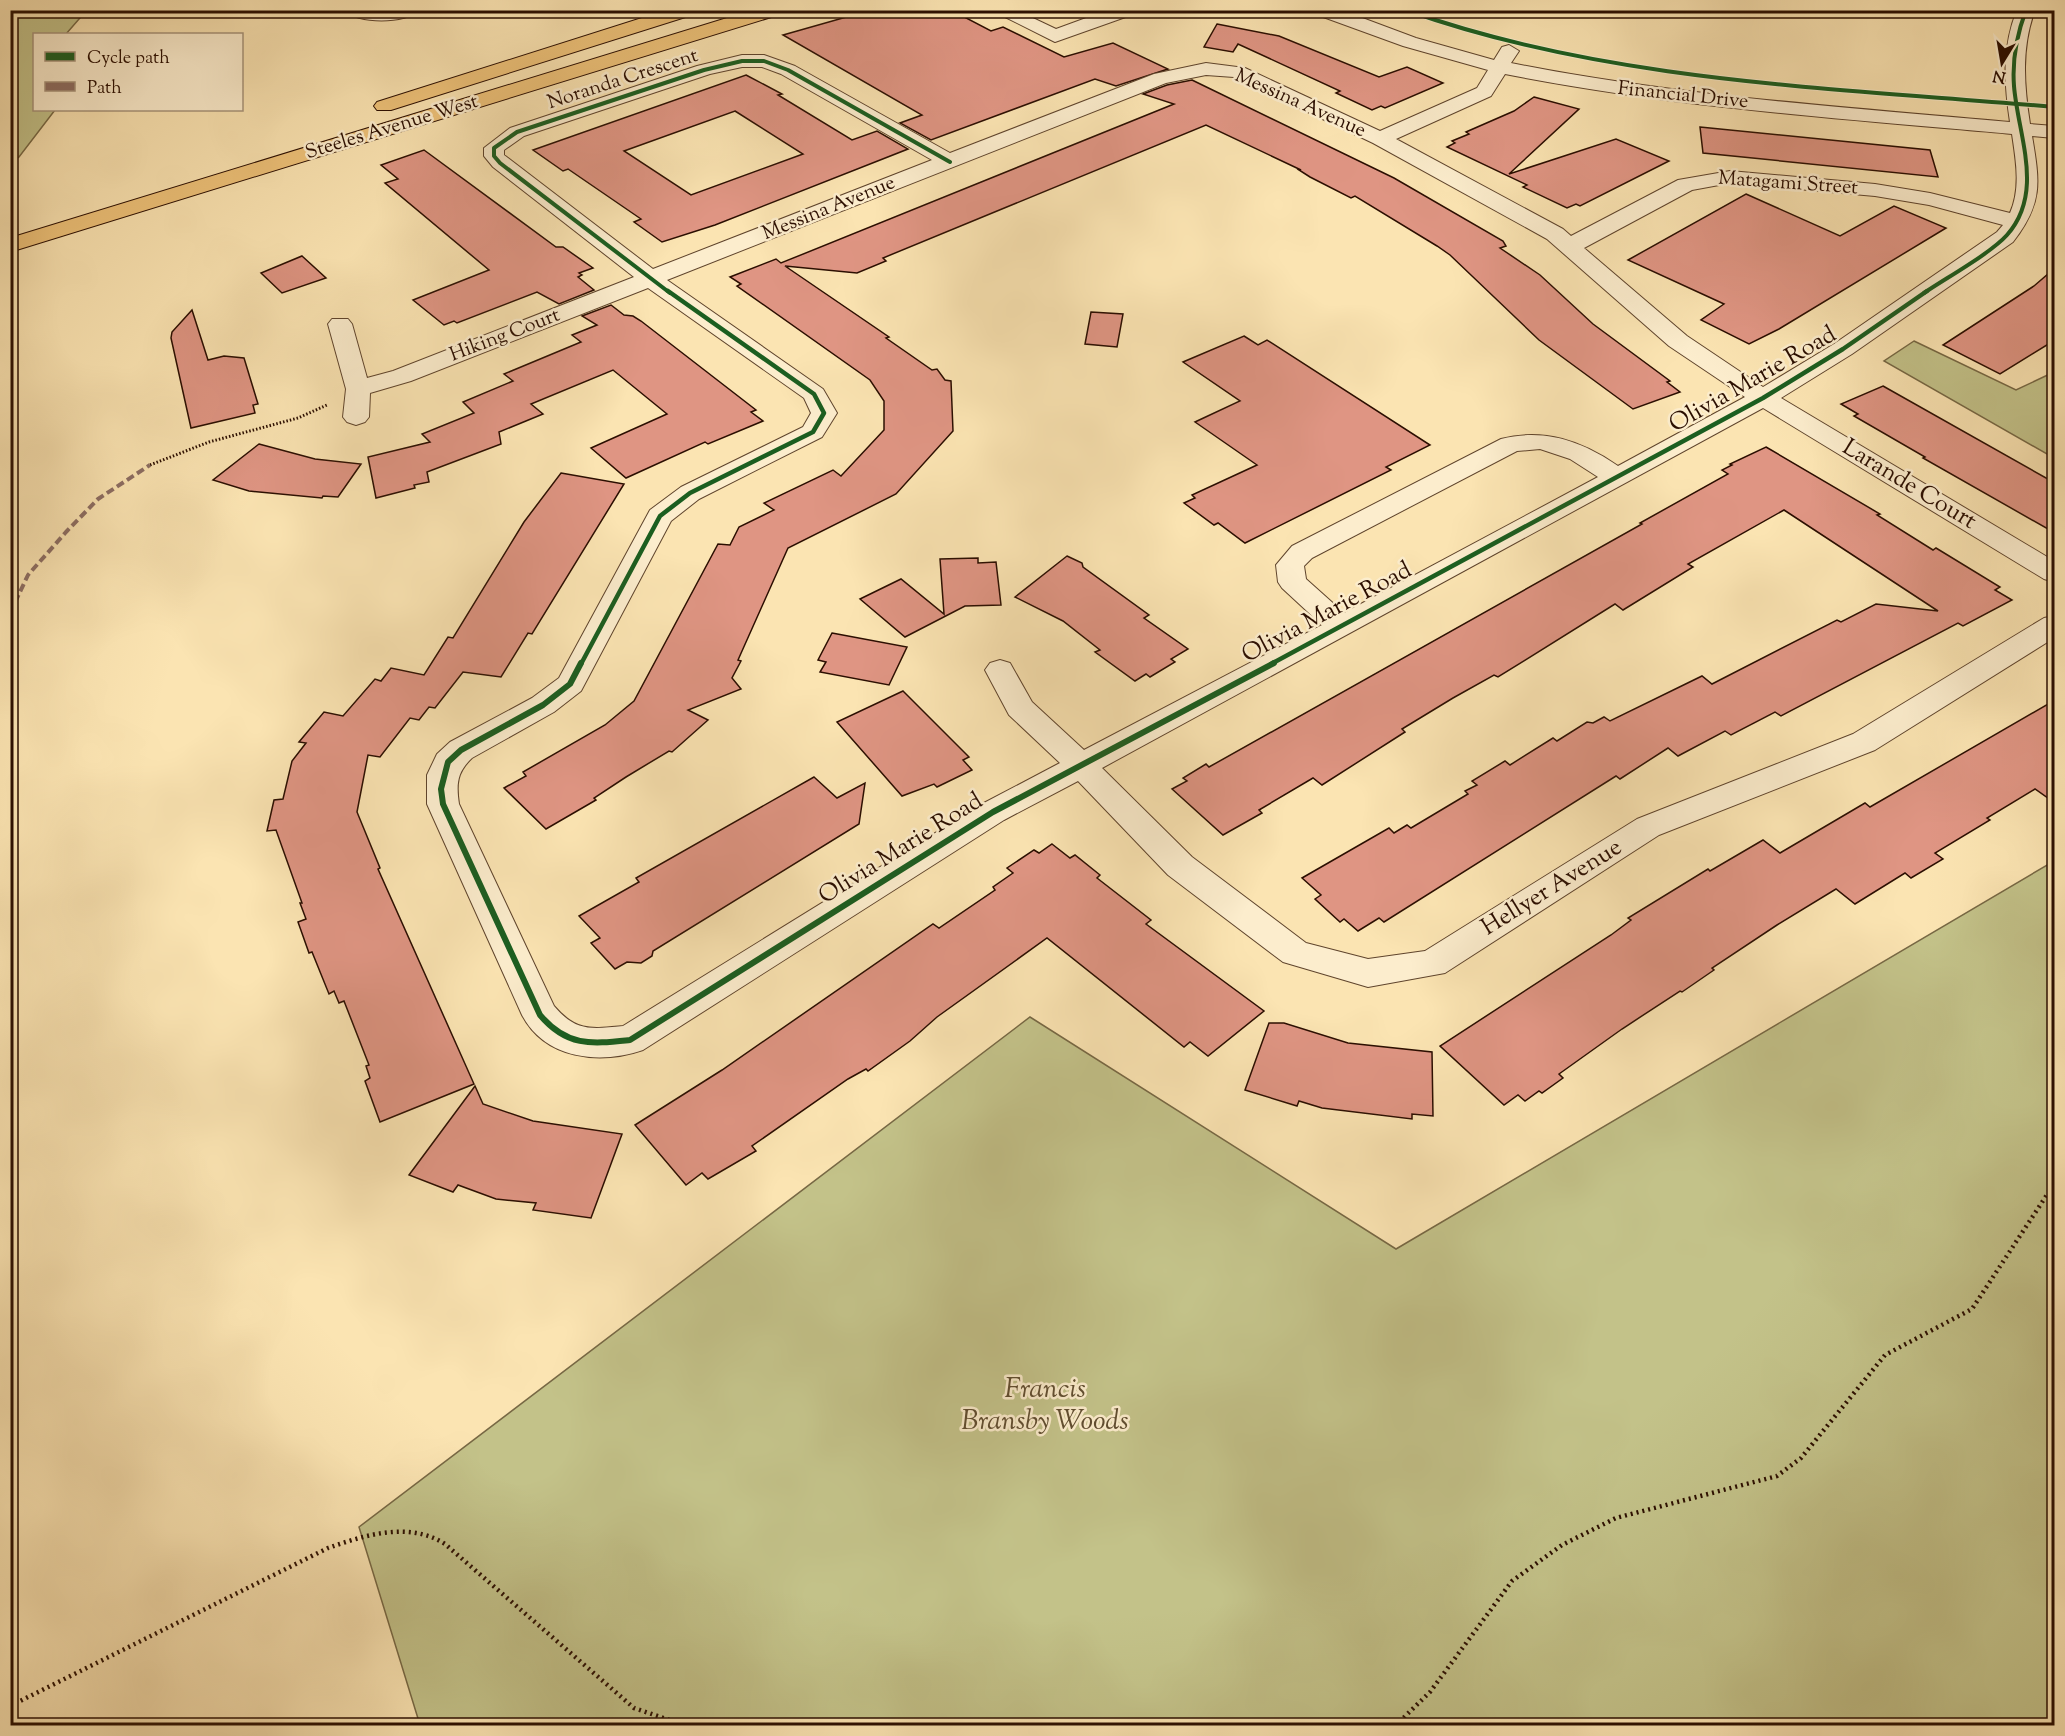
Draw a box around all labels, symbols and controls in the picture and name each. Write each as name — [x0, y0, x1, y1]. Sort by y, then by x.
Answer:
legend — [33, 33, 243, 111]
north arrow — [1972, 33, 2032, 93]
street label: Noranda Crescent — [544, 42, 702, 118]
text: Cycle path — [87, 46, 170, 72]
street label: Messina Avenue — [1230, 62, 1370, 146]
text: N — [1991, 63, 2008, 88]
street label: Financial Drive — [1616, 75, 1750, 117]
text: Path — [87, 76, 122, 102]
street label: Steeles Avenue West — [302, 88, 482, 168]
street label: Matagami Street — [1717, 165, 1859, 203]
street label: Messina Avenue — [758, 169, 900, 249]
street label: Hiking Court — [446, 302, 565, 370]
street label: Olivia Marie Road — [1663, 318, 1843, 442]
street label: Larande Court — [1835, 431, 1983, 539]
street label: Olivia Marie Road — [1236, 554, 1418, 672]
street label: Olivia Marie Road — [812, 785, 990, 913]
street label: Hellyer Avenue — [1475, 831, 1629, 945]
park label: Francis Bransby Woods — [961, 1370, 1129, 1442]

